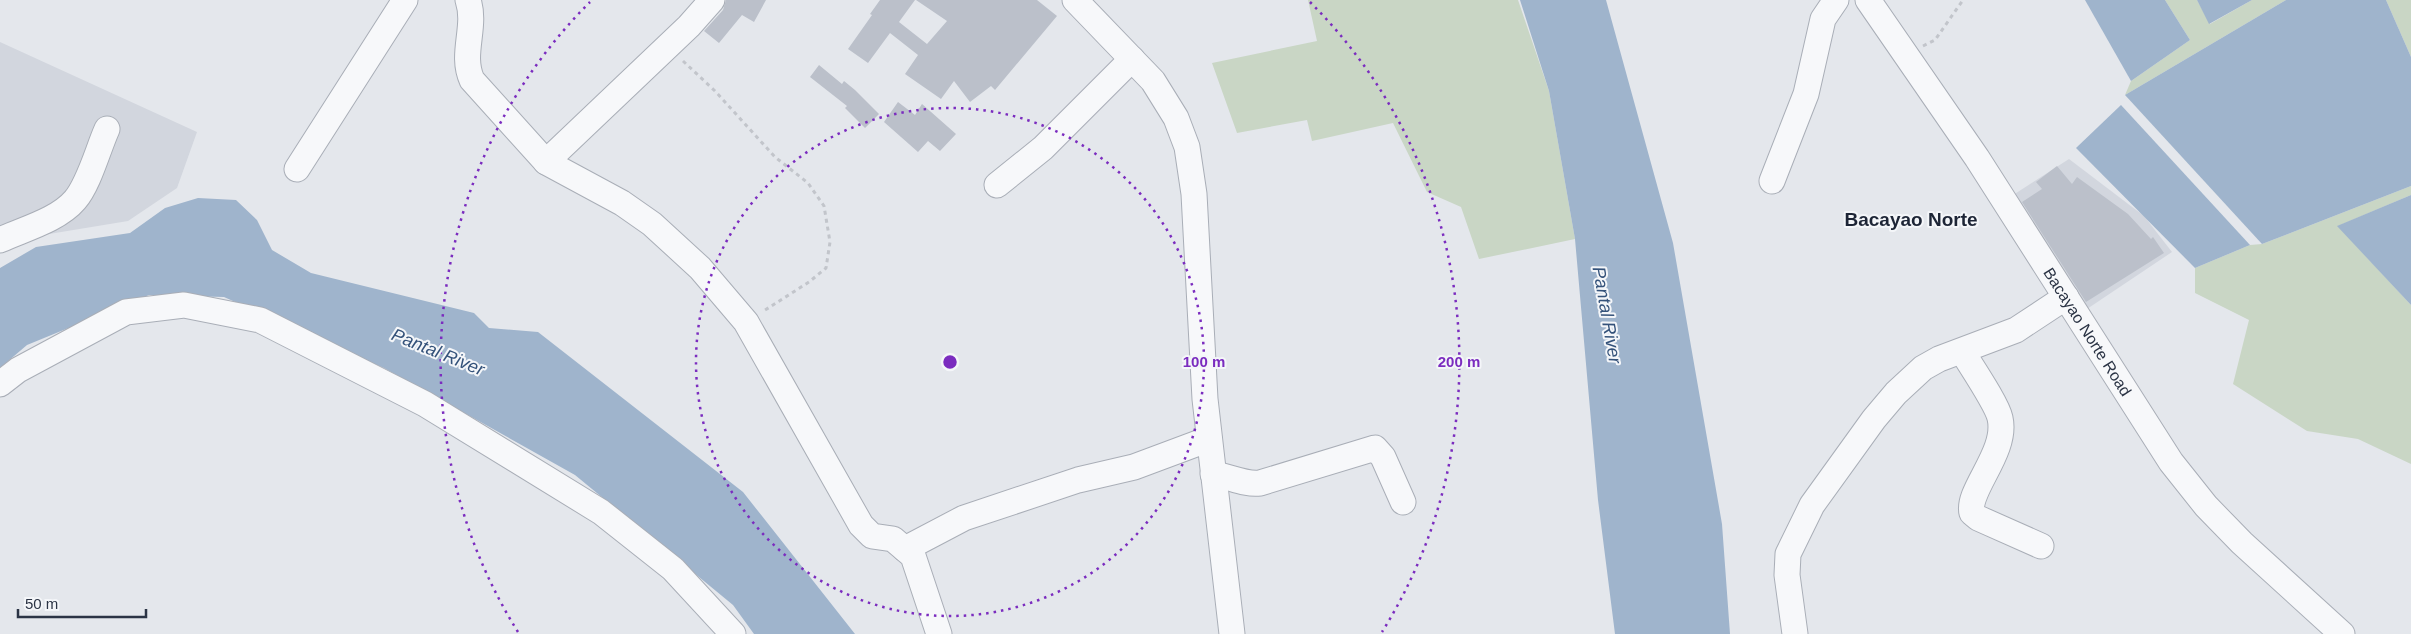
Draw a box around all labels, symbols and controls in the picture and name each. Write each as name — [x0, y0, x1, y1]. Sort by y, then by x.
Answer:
district label: Bacayao Norte — [1844, 209, 1978, 230]
water label: Pantal River — [1589, 265, 1626, 366]
street label: Bacayao Norte Road — [2040, 265, 2135, 399]
water label: Pantal River — [389, 324, 488, 380]
centre of rings — [941, 353, 959, 371]
text: 100 m — [1183, 353, 1225, 370]
text: 200 m — [1438, 353, 1480, 370]
scale bar — [18, 586, 145, 618]
text: 50 m — [25, 595, 58, 612]

